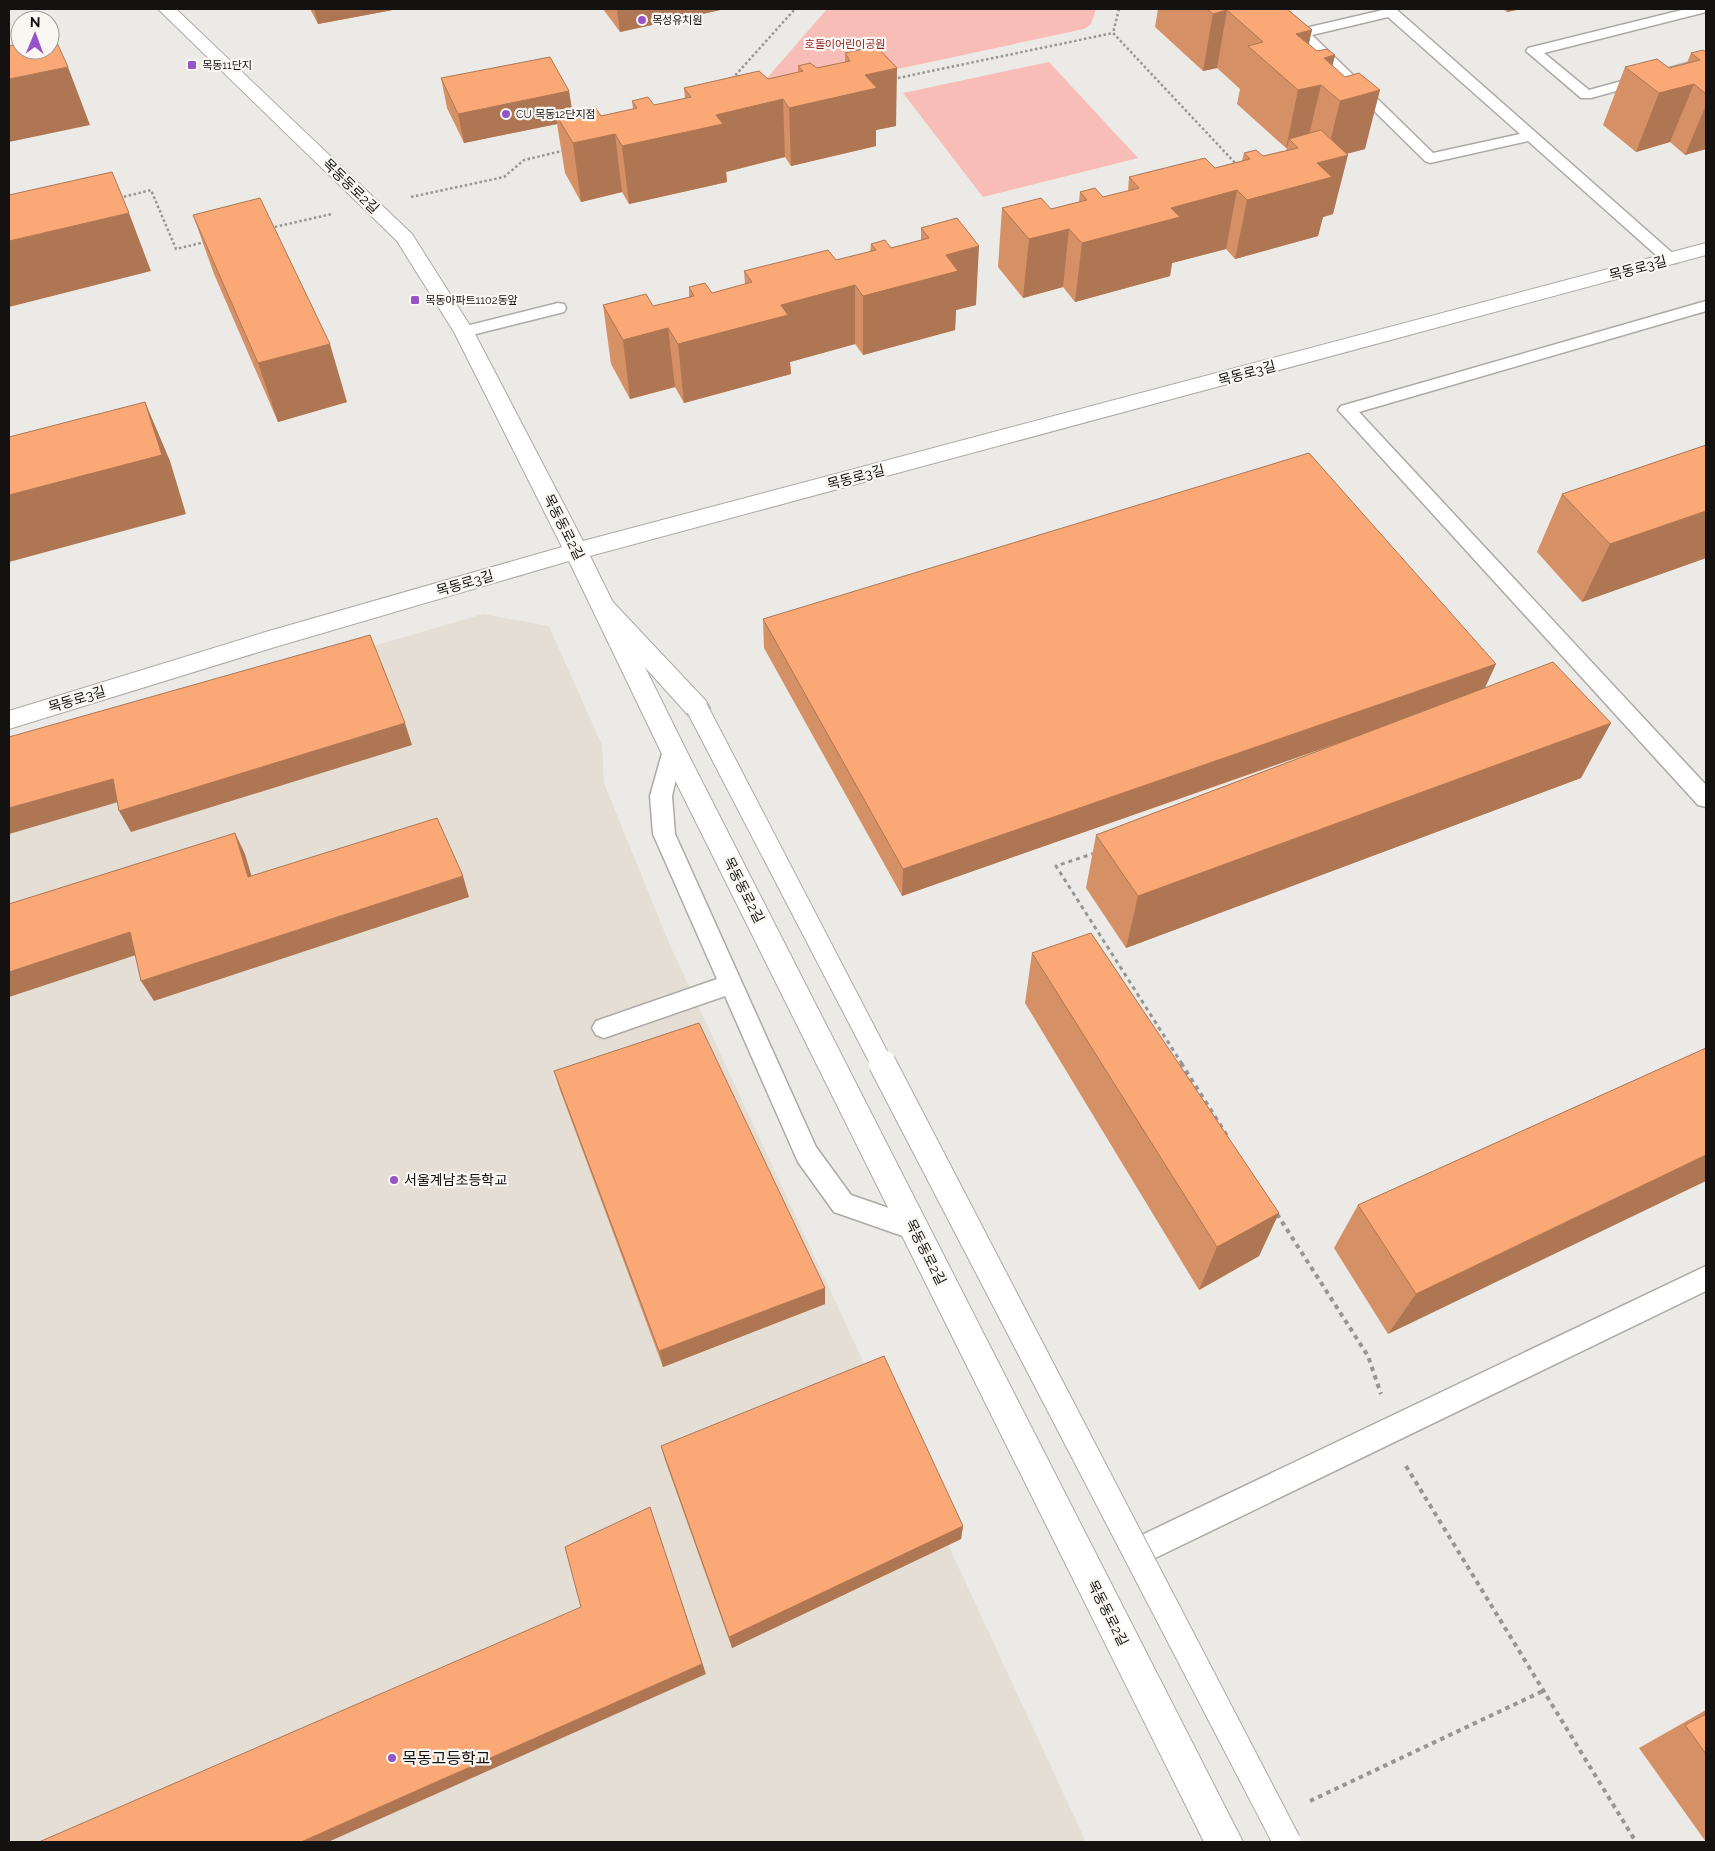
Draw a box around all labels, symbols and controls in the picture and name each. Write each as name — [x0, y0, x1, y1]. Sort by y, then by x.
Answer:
north arrow — [10, 10, 60, 60]
text: N — [30, 14, 41, 30]
marker: 목성유치원 — [636, 14, 648, 26]
place label: 목성유치원 — [652, 14, 703, 27]
park label: 호돌이어린이공원 — [805, 38, 885, 51]
marker: 목동11단지 — [186, 59, 198, 71]
place label: 목동11단지 — [202, 59, 252, 72]
marker: CU 목동12단지점 — [500, 108, 512, 120]
place label: CU 목동12단지점 — [516, 108, 596, 121]
street label: 목동동로2길 — [320, 155, 382, 217]
street label: 목동로3길 — [1607, 253, 1669, 283]
marker: 목동아파트1102동앞 — [409, 294, 421, 306]
place label: 목동아파트1102동앞 — [425, 294, 518, 307]
street label: 목동로3길 — [1216, 358, 1278, 388]
street label: 목동로3길 — [825, 462, 887, 492]
street label: 목동동로2길 — [541, 491, 587, 563]
street label: 목동로3길 — [434, 567, 496, 599]
street label: 목동로3길 — [46, 683, 108, 715]
street label: 목동동로2길 — [721, 854, 767, 926]
place label: 서울계남초등학교 — [404, 1172, 507, 1188]
marker: 서울계남초등학교 — [388, 1174, 400, 1186]
street label: 목동동로2길 — [903, 1216, 949, 1288]
street label: 목동동로2길 — [1085, 1577, 1131, 1649]
place label: 목동고등학교 — [402, 1749, 490, 1768]
marker: 목동고등학교 — [386, 1752, 398, 1764]

